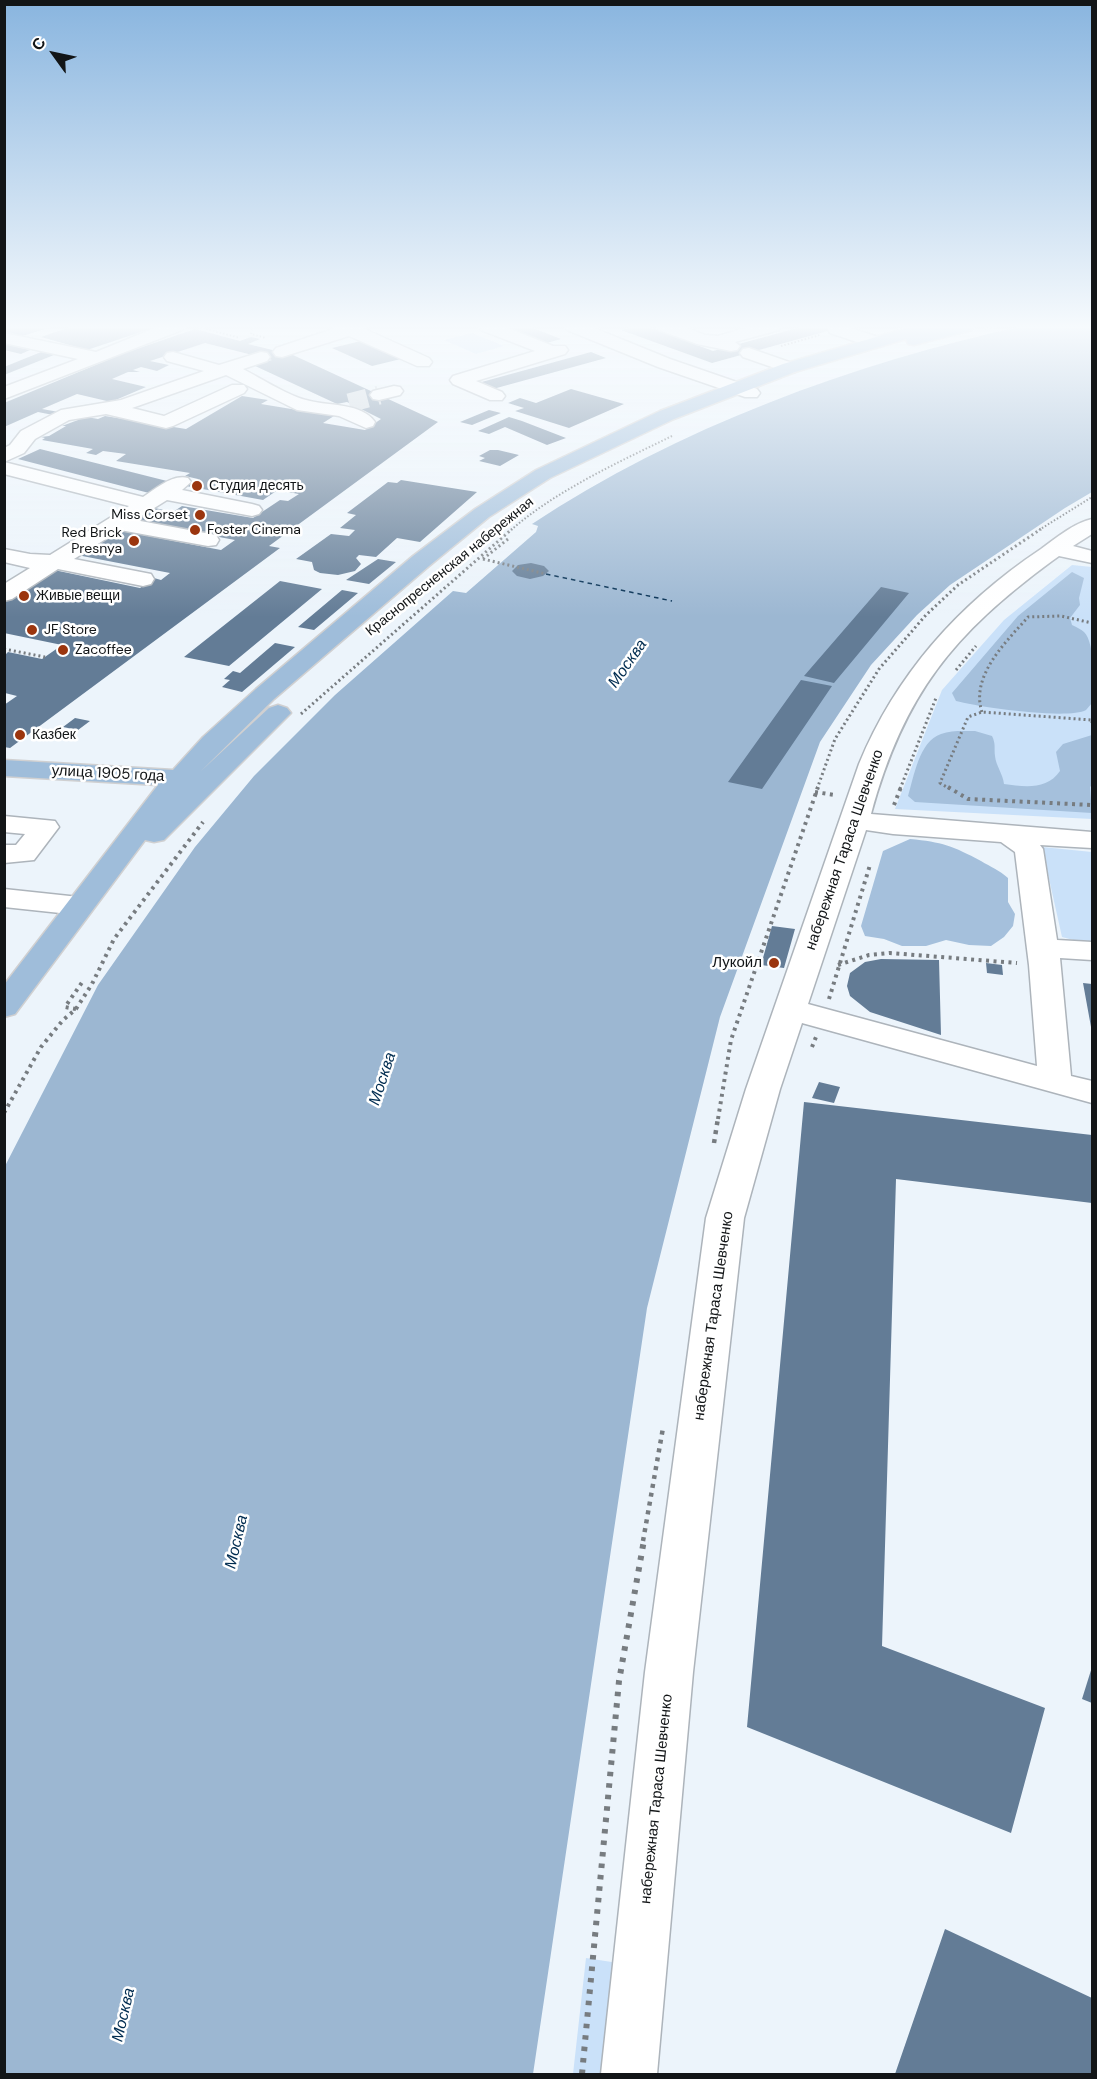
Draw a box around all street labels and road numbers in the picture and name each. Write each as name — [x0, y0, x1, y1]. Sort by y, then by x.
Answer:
street label: Краснопресненская набережная — [363, 494, 537, 640]
street label: набережная Тараса Шевченко — [802, 747, 888, 953]
street label: улица 1905 года — [51, 762, 165, 786]
street label: набережная Тараса Шевченко — [690, 1210, 738, 1422]
street label: набережная Тараса Шевченко — [637, 1693, 677, 1905]

